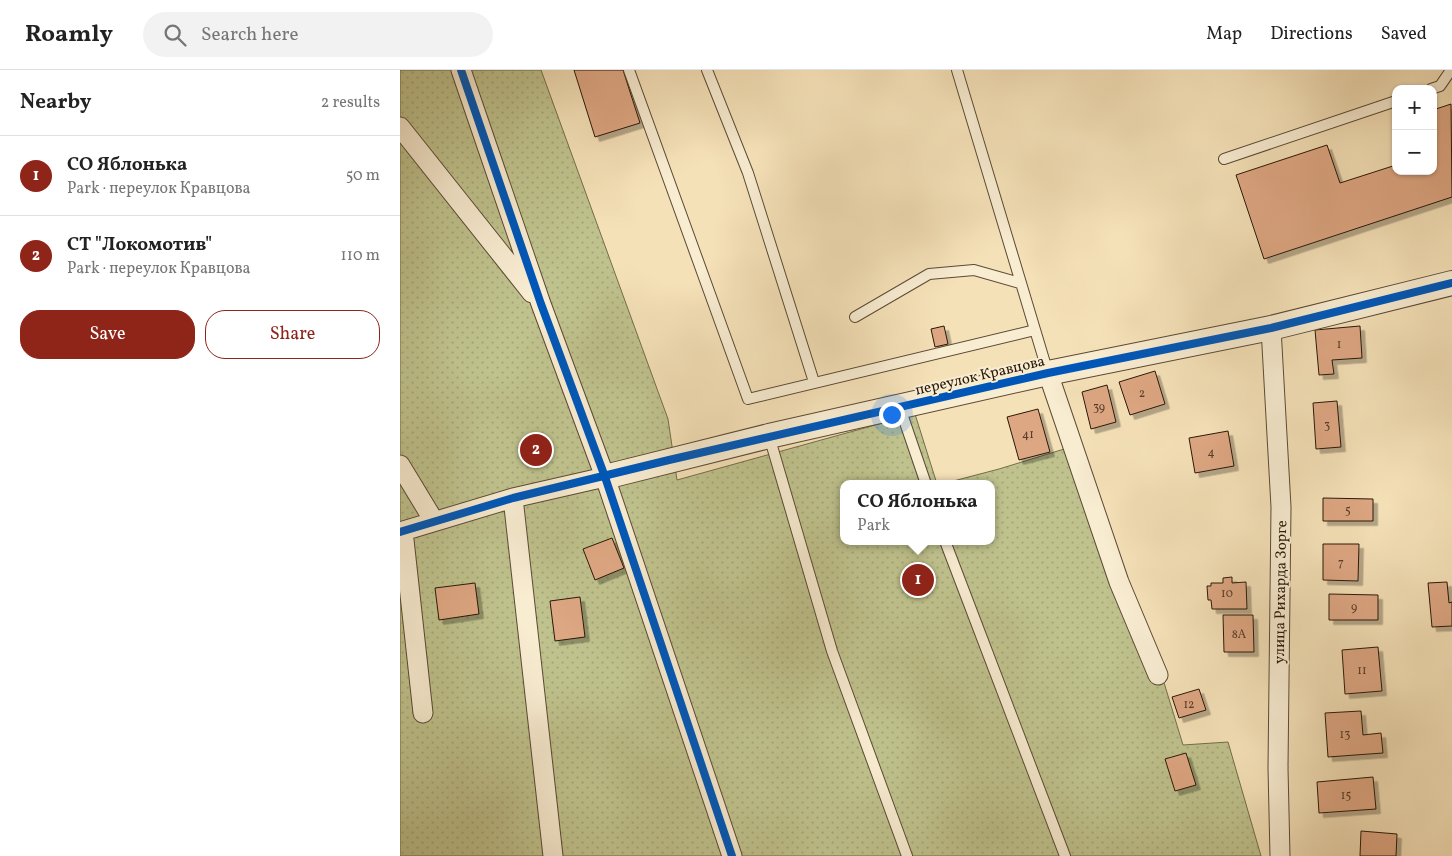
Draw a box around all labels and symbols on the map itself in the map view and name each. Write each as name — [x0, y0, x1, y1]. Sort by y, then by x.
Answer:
house number: 1 — [1337, 337, 1341, 353]
street label: переулок Кравцова — [913, 351, 1047, 402]
house number: 2 — [1139, 386, 1145, 402]
house number: 39 — [1093, 400, 1105, 416]
your location — [879, 402, 905, 428]
house number: 3 — [1324, 418, 1330, 434]
house number: 41 — [1022, 427, 1034, 443]
pin: 2 — [520, 431, 552, 469]
house number: 4 — [1207, 445, 1215, 461]
house number: 5 — [1345, 503, 1351, 519]
street label: улица Рихарда Зорге — [1270, 520, 1293, 664]
house number: 7 — [1338, 555, 1344, 571]
pin: 1 — [902, 561, 934, 599]
house number: 10 — [1221, 586, 1233, 602]
house number: 9 — [1351, 600, 1357, 616]
house number: 8А — [1232, 627, 1247, 643]
house number: 11 — [1357, 663, 1367, 679]
house number: 12 — [1183, 697, 1195, 713]
house number: 13 — [1340, 727, 1350, 743]
house number: 15 — [1341, 788, 1351, 804]

